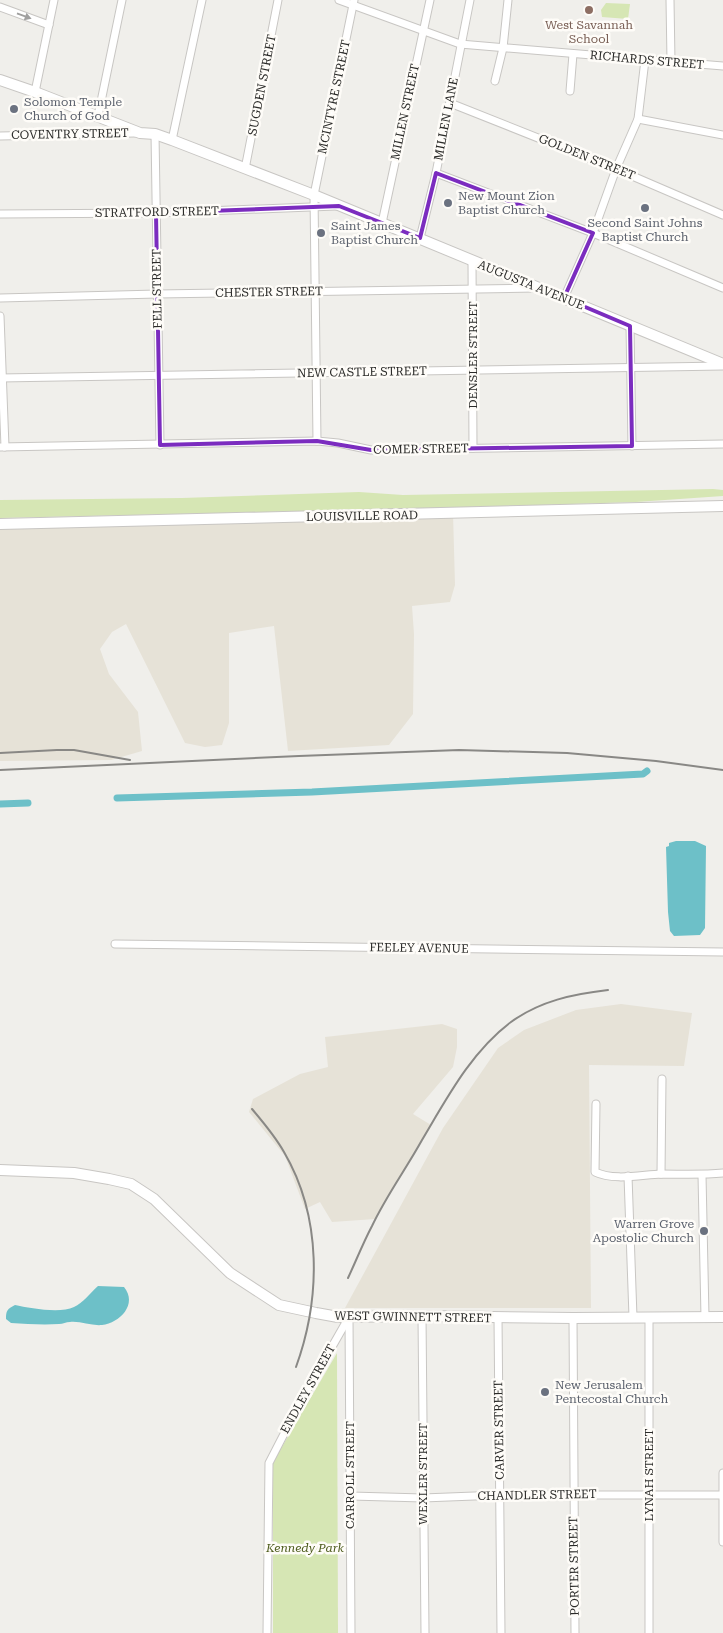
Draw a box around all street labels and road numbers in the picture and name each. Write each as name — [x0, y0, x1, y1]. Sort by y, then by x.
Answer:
street label: SUGDEN STREET — [245, 33, 279, 137]
street label: MCINTYRE STREET — [315, 39, 353, 155]
street label: RICHARDS STREET — [589, 48, 705, 72]
street label: MILLEN STREET — [388, 63, 422, 161]
street label: MILLEN LANE — [431, 76, 461, 162]
street label: COVENTRY STREET — [11, 126, 129, 142]
street label: GOLDEN STREET — [537, 131, 637, 183]
street label: STRATFORD STREET — [95, 204, 219, 220]
street label: FELL STREET — [149, 249, 165, 329]
street label: AUGUSTA AVENUE — [476, 257, 586, 313]
street label: CHESTER STREET — [215, 284, 323, 300]
street label: DENSLER STREET — [466, 301, 480, 409]
street label: NEW CASTLE STREET — [297, 364, 427, 380]
street label: COMER STREET — [373, 441, 469, 457]
street label: LOUISVILLE ROAD — [306, 508, 418, 524]
street label: FEELEY AVENUE — [369, 940, 469, 956]
street label: WEST GWINNETT STREET — [334, 1309, 492, 1325]
street label: ENDLEY STREET — [278, 1342, 338, 1436]
street label: CARVER STREET — [491, 1380, 507, 1480]
street label: CARROLL STREET — [343, 1421, 357, 1529]
street label: WEXLER STREET — [416, 1423, 430, 1525]
street label: LYNAH STREET — [642, 1429, 656, 1521]
street label: CHANDLER STREET — [477, 1487, 597, 1503]
street label: PORTER STREET — [566, 1516, 582, 1616]

